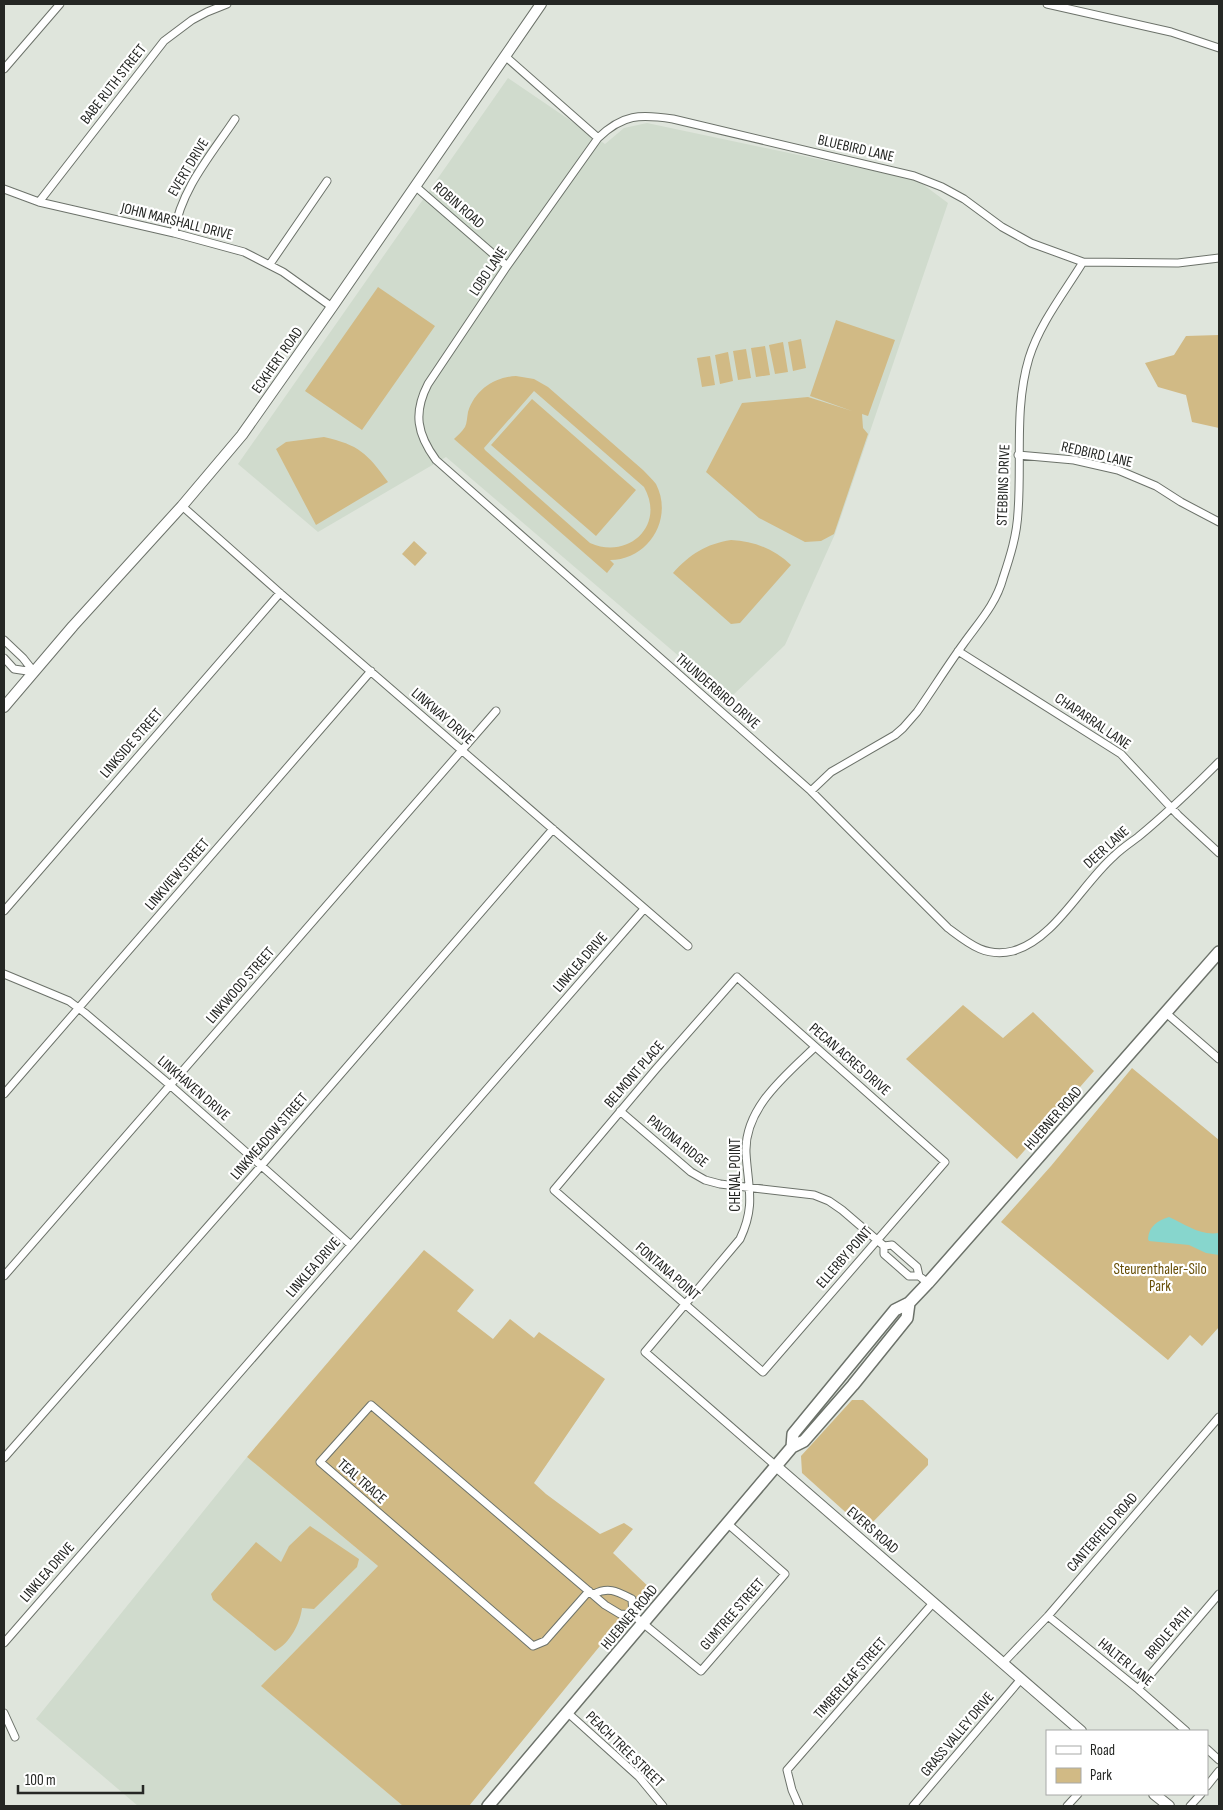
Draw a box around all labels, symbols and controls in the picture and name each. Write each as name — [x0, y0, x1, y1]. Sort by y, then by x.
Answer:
street label: BABE RUTH STREET — [76, 40, 151, 128]
street label: BLUEBIRD LANE — [816, 130, 896, 167]
street label: EVERT DRIVE — [164, 135, 213, 200]
street label: ROBIN ROAD — [429, 178, 488, 233]
street label: JOHN MARSHALL DRIVE — [118, 198, 235, 245]
street label: LOBO LANE — [465, 243, 512, 299]
street label: ECKHERT ROAD — [248, 323, 307, 397]
street label: REDBIRD LANE — [1059, 437, 1135, 472]
street label: STEBBINS DRIVE — [993, 444, 1014, 526]
street label: THUNDERBIRD DRIVE — [671, 649, 764, 733]
street label: LINKWAY DRIVE — [407, 684, 478, 749]
street label: CHAPARRAL LANE — [1051, 689, 1134, 754]
street label: LINKSIDE STREET — [96, 705, 167, 782]
street label: DEER LANE — [1080, 822, 1133, 873]
street label: LINKVIEW STREET — [141, 834, 214, 914]
street label: LINKLEA DRIVE — [549, 928, 612, 996]
street label: LINKWOOD STREET — [202, 943, 279, 1028]
street label: PECAN ACRES DRIVE — [805, 1019, 894, 1100]
street label: BELMONT PLACE — [600, 1037, 669, 1112]
street label: LINKHAVEN DRIVE — [154, 1052, 234, 1125]
street label: HUEBNER ROAD — [1020, 1082, 1086, 1154]
street label: LINKMEADOW STREET — [226, 1089, 312, 1184]
street label: PAVONA RIDGE — [643, 1111, 712, 1172]
street label: CHENAL POINT — [726, 1138, 745, 1212]
street label: ELLERBY POINT — [812, 1222, 876, 1292]
street label: LINKLEA DRIVE — [282, 1233, 345, 1301]
street label: FONTANA POINT — [631, 1238, 704, 1305]
park label: Steurenthaler-Silo Park — [1113, 1260, 1207, 1296]
street label: TEAL TRACE — [333, 1455, 390, 1508]
street label: CANTERFIELD ROAD — [1063, 1489, 1142, 1576]
street label: EVERS ROAD — [843, 1503, 903, 1558]
street label: LINKLEA DRIVE — [16, 1538, 79, 1606]
street label: GUMTREE STREET — [696, 1574, 769, 1654]
street label: HUEBNER ROAD — [597, 1581, 662, 1654]
street label: BRIDLE PATH — [1140, 1603, 1196, 1664]
street label: TIMBERLEAF STREET — [810, 1634, 891, 1723]
street label: HALTER LANE — [1094, 1634, 1157, 1691]
street label: GRASS VALLEY DRIVE — [916, 1688, 998, 1781]
street label: PEACH TREE STREET — [582, 1707, 668, 1791]
legend — [1046, 1730, 1208, 1795]
text: Road — [1090, 1741, 1115, 1760]
scale bar — [18, 1762, 142, 1794]
text: Park — [1090, 1766, 1112, 1785]
text: 100 m — [25, 1771, 56, 1790]

